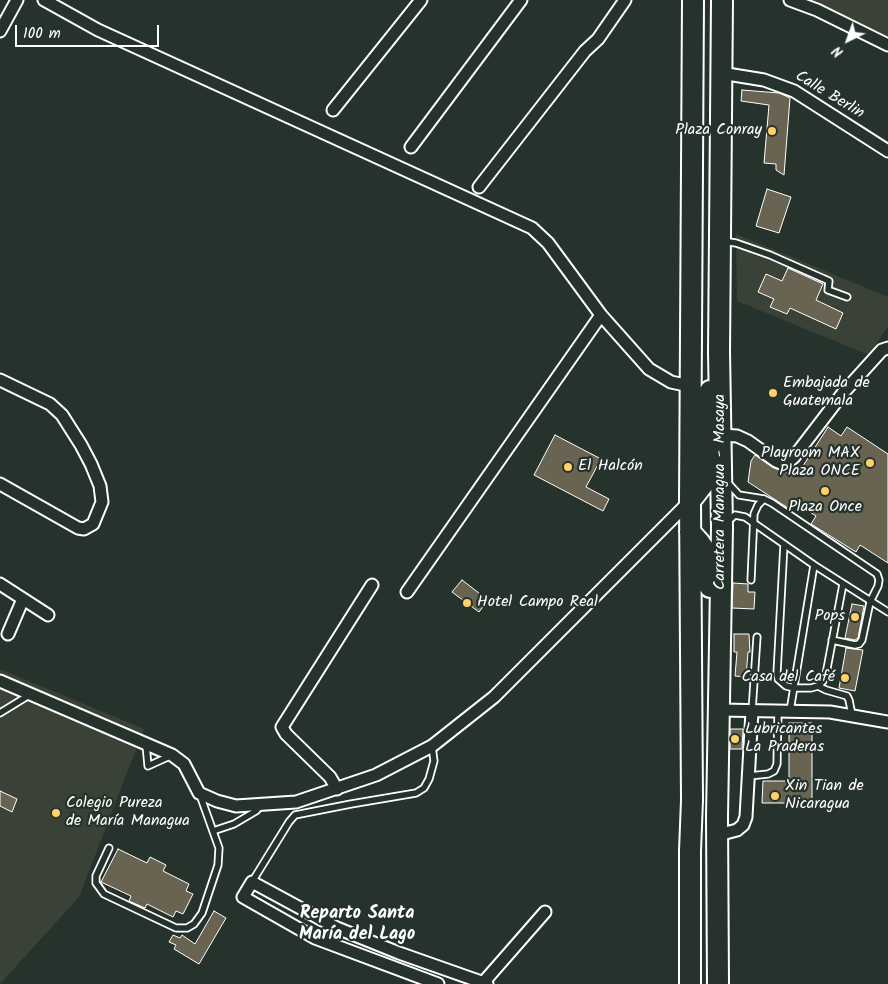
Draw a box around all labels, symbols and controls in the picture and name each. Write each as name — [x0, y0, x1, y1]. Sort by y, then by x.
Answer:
scale bar — [18, 15, 161, 47]
north arrow — [823, 15, 873, 65]
text: 100 m — [23, 22, 61, 46]
text: N — [827, 40, 849, 62]
street label: Calle Berlin — [791, 68, 867, 124]
place label: Plaza Conray — [675, 121, 762, 141]
marker: Plaza Conray — [766, 125, 778, 137]
place label: Embajada de Guatemala — [783, 374, 870, 412]
marker: Embajada de Guatemala — [767, 387, 779, 399]
street label: Carretera Managua - Masaya — [711, 394, 731, 590]
place label: Playroom MAX Plaza ONCE — [761, 444, 860, 482]
place label: El Halcón — [578, 457, 643, 477]
marker: Playroom MAX Plaza ONCE — [864, 457, 876, 469]
marker: El Halcón — [562, 461, 574, 473]
marker: Plaza Once — [819, 485, 831, 497]
place label: Plaza Once — [788, 498, 862, 518]
place label: Hotel Campo Real — [477, 593, 598, 613]
marker: Hotel Campo Real — [461, 597, 473, 609]
place label: Pops — [815, 607, 845, 627]
marker: Pops — [849, 611, 861, 623]
place label: Casa del Café — [742, 668, 835, 688]
marker: Casa del Café — [839, 672, 851, 684]
place label: Lubricantes La Praderas — [745, 720, 824, 758]
marker: Lubricantes La Praderas — [729, 733, 741, 745]
place label: Xin Tian de Nicaragua — [785, 777, 864, 815]
marker: Xin Tian de Nicaragua — [769, 790, 781, 802]
place label: Colegio Pureza de María Managua — [66, 794, 190, 832]
marker: Colegio Pureza de María Managua — [50, 807, 62, 819]
district label: Reparto Santa María del Lago — [299, 904, 415, 946]

